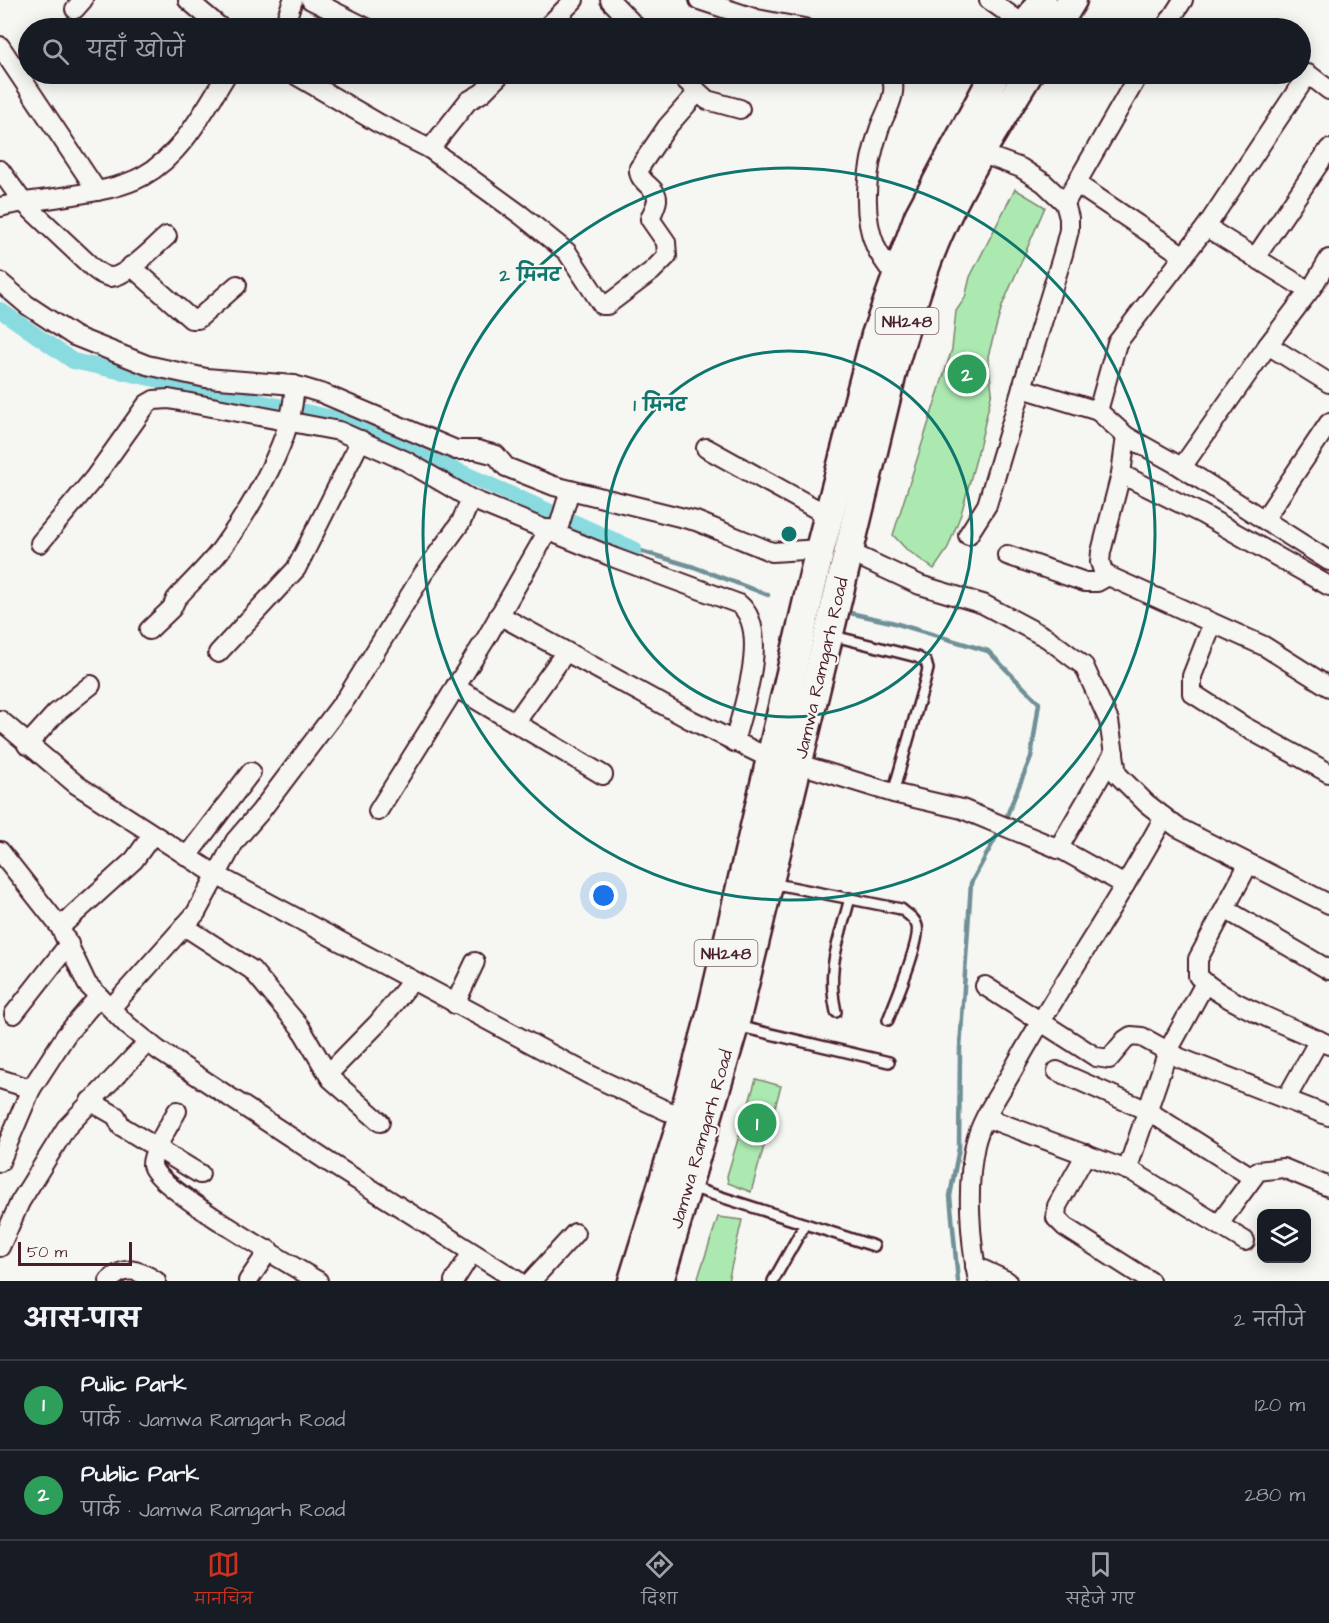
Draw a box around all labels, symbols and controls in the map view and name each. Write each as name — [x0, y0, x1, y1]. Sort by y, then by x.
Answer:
search box — [18, 18, 1311, 84]
icon: search — [39, 35, 72, 68]
text: यहाँ खोजें — [87, 35, 185, 66]
text: 2 मिनट — [498, 260, 563, 288]
road number: NH248 — [876, 308, 938, 334]
pin: 2 — [948, 352, 986, 397]
text: 1 मिनट — [633, 390, 689, 418]
centre of rings — [779, 524, 799, 544]
street label: Jamwa Ramgarh Road — [788, 575, 856, 761]
your location — [589, 881, 618, 910]
road number: NH248 — [694, 940, 758, 966]
street label: Jamwa Ramgarh Road — [664, 1047, 740, 1232]
pin: 1 — [738, 1100, 777, 1146]
map controls — [1257, 1209, 1311, 1263]
button: layers — [1257, 1209, 1311, 1263]
scale bar — [18, 1239, 132, 1266]
text: 50 m — [27, 1241, 67, 1263]
text: आस-पास — [24, 1301, 140, 1337]
text: 2 नतीजे — [1234, 1306, 1305, 1334]
text: Pulic Park — [81, 1369, 187, 1400]
text: 1 — [42, 1391, 45, 1419]
text: 120 m — [1255, 1391, 1305, 1419]
text: पार्क · Jamwa Ramgarh Road — [81, 1406, 345, 1434]
text: Public Park — [81, 1459, 199, 1490]
text: 2 — [38, 1481, 49, 1509]
text: 280 m — [1244, 1481, 1305, 1509]
text: पार्क · Jamwa Ramgarh Road — [81, 1496, 345, 1524]
tab: मानचित्र — [194, 1548, 253, 1616]
tab: दिशा — [641, 1548, 678, 1616]
tab: सहेजे गए — [1066, 1548, 1135, 1616]

